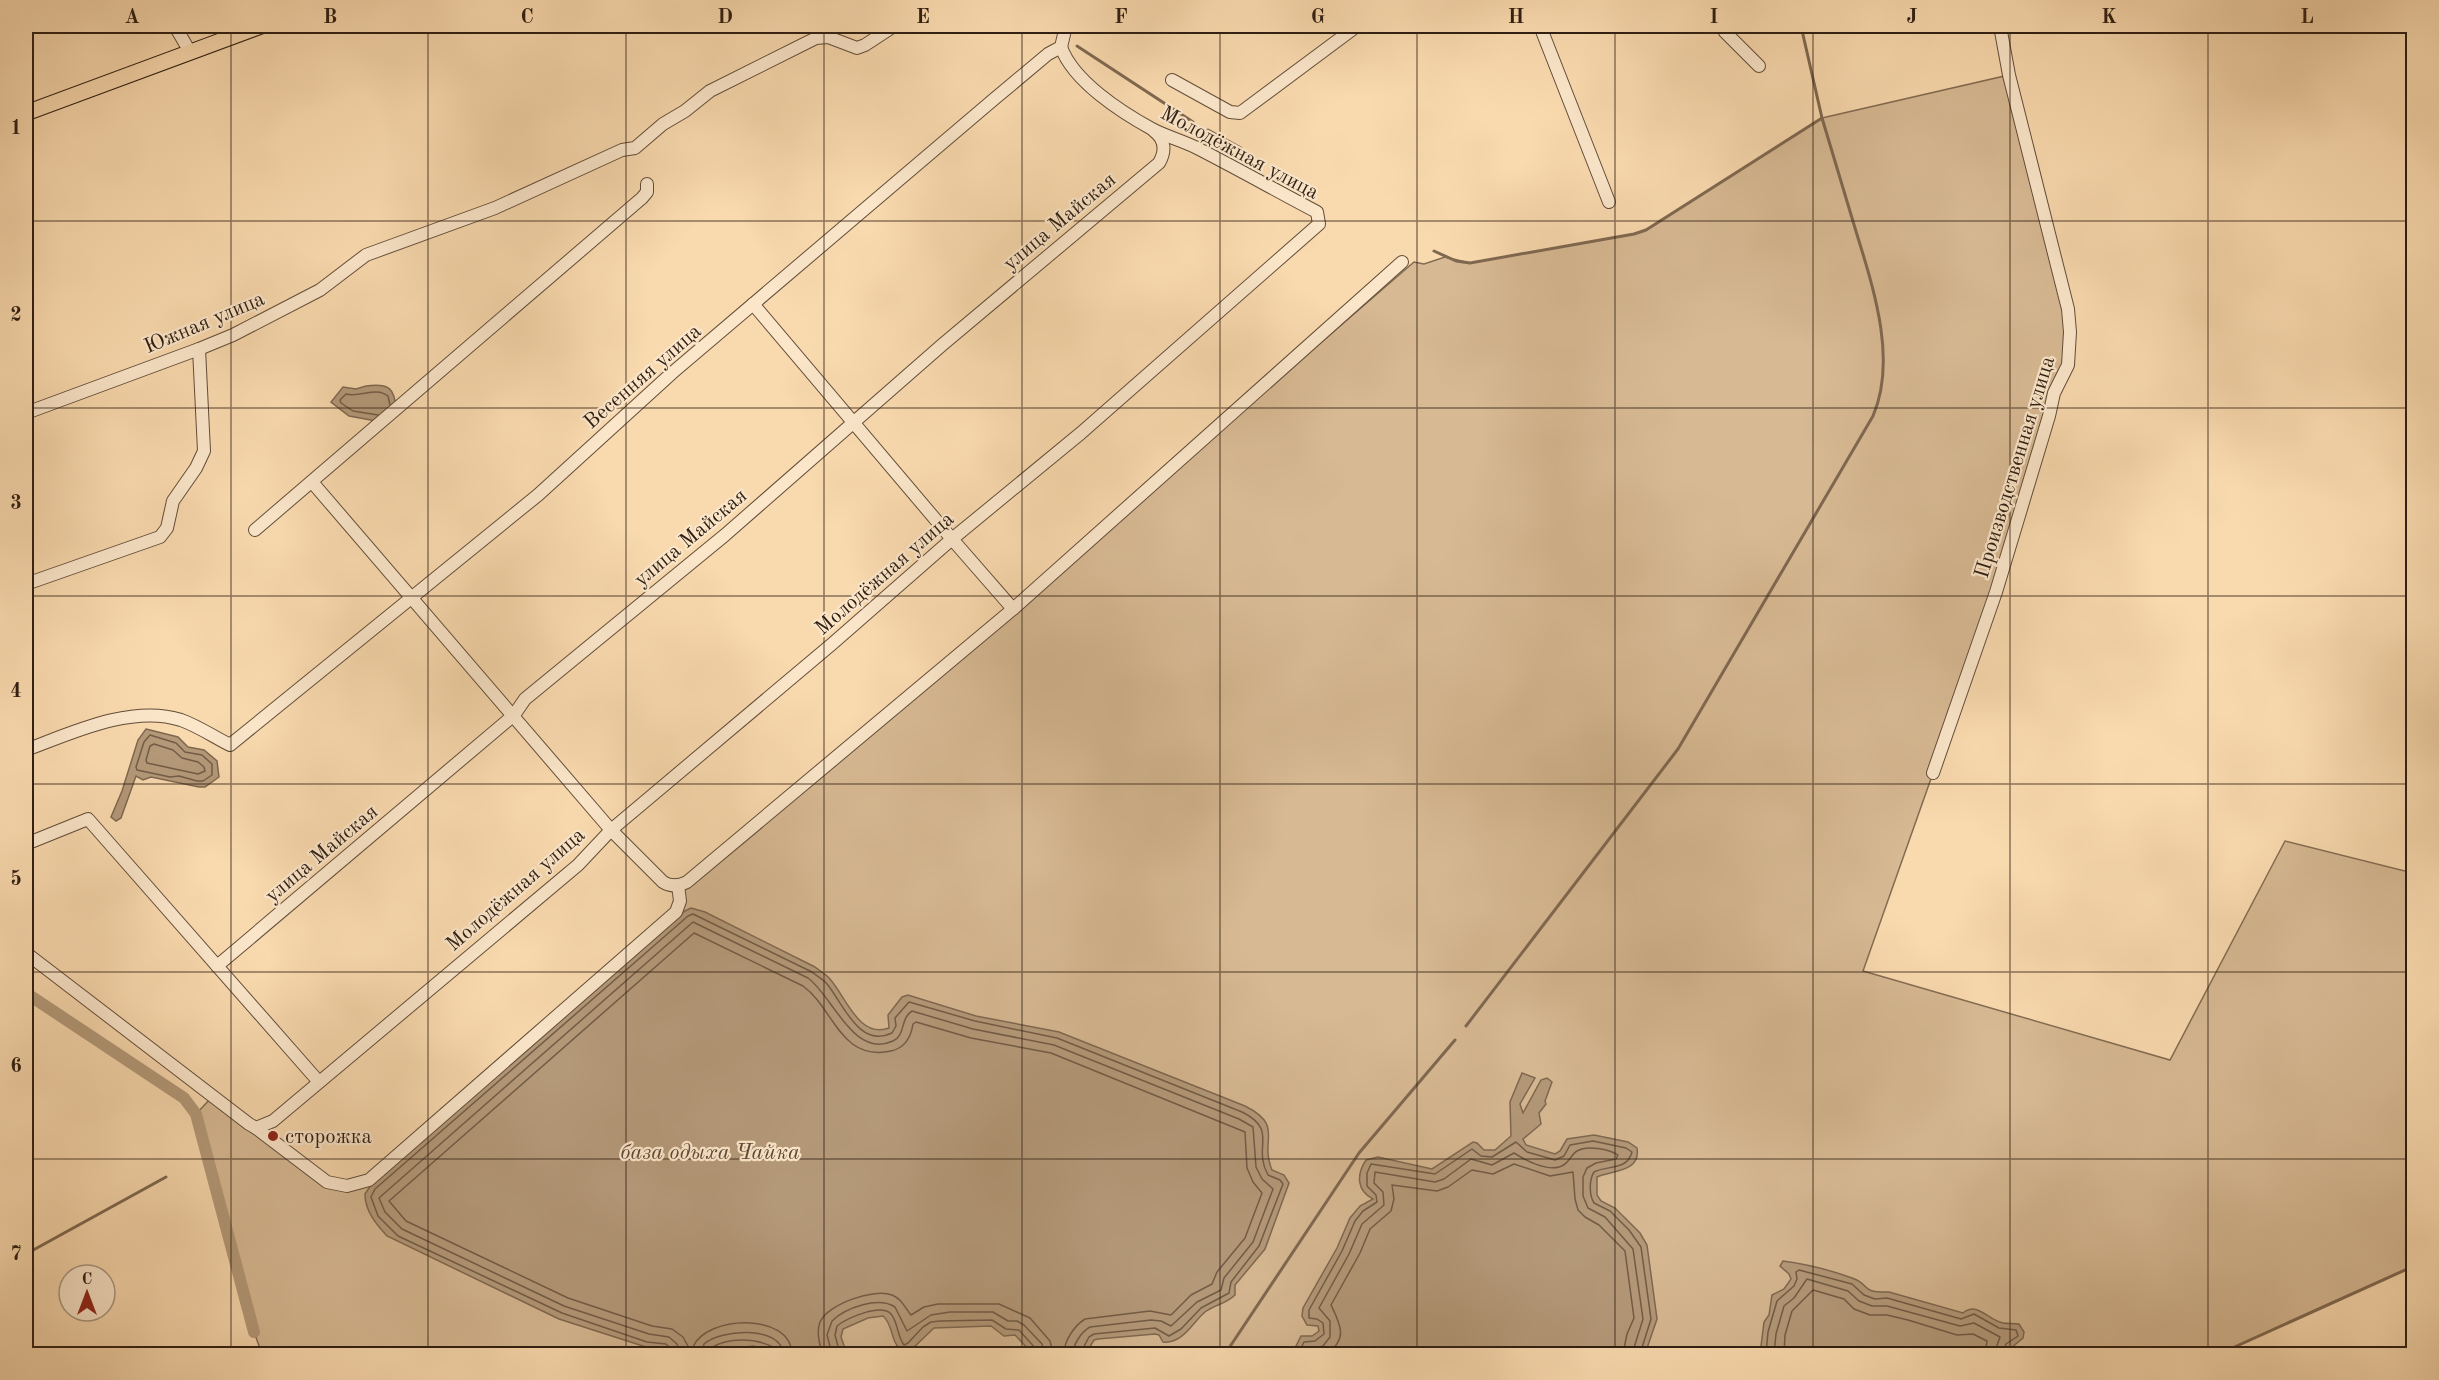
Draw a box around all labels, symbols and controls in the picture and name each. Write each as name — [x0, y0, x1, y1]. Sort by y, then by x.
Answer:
text: A — [124, 8, 140, 28]
text: B — [323, 8, 337, 28]
text: C — [520, 8, 534, 28]
text: D — [717, 8, 733, 28]
text: E — [916, 8, 930, 28]
text: F — [1114, 8, 1128, 28]
text: G — [1311, 8, 1325, 28]
text: H — [1508, 8, 1524, 28]
text: I — [1710, 8, 1718, 28]
text: J — [1907, 8, 1918, 28]
text: K — [2101, 8, 2117, 28]
text: L — [2300, 8, 2314, 28]
street label: Молодёжная улица — [1157, 103, 1322, 204]
text: 1 — [10, 119, 22, 139]
street label: улица Майская — [1000, 169, 1120, 275]
street label: Южная улица — [141, 289, 268, 358]
text: 2 — [10, 306, 22, 326]
street label: Весенняя улица — [580, 321, 706, 433]
street label: Производственная улица — [1972, 354, 2059, 581]
street label: улица Майская — [631, 485, 751, 591]
text: 3 — [10, 494, 22, 514]
street label: Молодёжная улица — [812, 509, 958, 640]
text: 4 — [10, 682, 22, 702]
street label: улица Майская — [262, 801, 382, 907]
street label: Молодёжная улица — [443, 825, 589, 956]
text: 5 — [10, 869, 22, 890]
text: 6 — [10, 1057, 22, 1077]
place label: сторожка — [285, 1127, 372, 1148]
marker: сторожка — [266, 1129, 280, 1143]
water label: база одыха Чайка — [620, 1142, 800, 1164]
text: 7 — [10, 1245, 22, 1265]
north arrow — [57, 1263, 117, 1323]
text: С — [82, 1272, 92, 1288]

